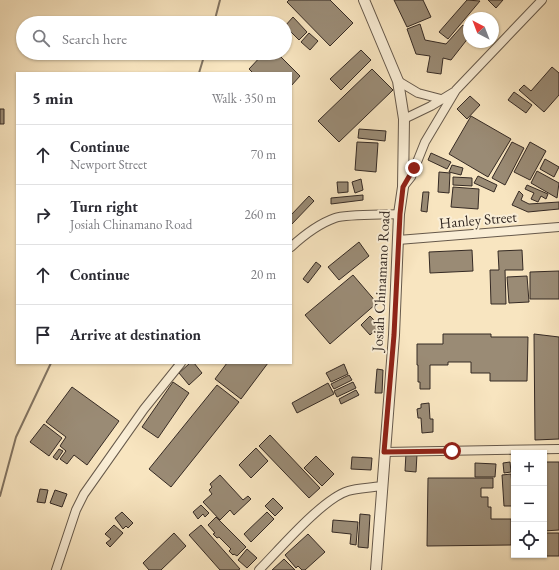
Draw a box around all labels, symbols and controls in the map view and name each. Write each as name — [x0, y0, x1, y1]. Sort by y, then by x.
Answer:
north arrow — [463, 12, 499, 48]
search box — [16, 16, 292, 60]
icon: search — [30, 27, 52, 49]
text: Search here — [62, 29, 127, 48]
text: 5 min — [32, 87, 73, 109]
text: Walk · 350 m — [212, 90, 276, 107]
text: Continue — [70, 137, 130, 156]
icon: ahead — [32, 144, 54, 166]
text: 70 m — [251, 146, 276, 163]
text: Newport Street — [70, 156, 147, 173]
route end — [405, 159, 423, 177]
text: Turn right — [70, 197, 138, 216]
icon: right — [32, 204, 54, 226]
text: 260 m — [245, 206, 276, 223]
street label: Hanley Street — [438, 207, 518, 232]
street label: Josiah Chinamano Road — [367, 210, 394, 354]
text: Josiah Chinamano Road — [70, 216, 192, 233]
icon: ahead — [32, 264, 54, 286]
text: Continue — [70, 265, 130, 284]
text: 20 m — [251, 266, 276, 283]
icon: arrive — [32, 324, 54, 346]
text: Arrive at destination — [70, 325, 201, 344]
route start — [443, 442, 461, 460]
map controls — [511, 450, 547, 558]
button: + — [511, 450, 547, 486]
button: − — [511, 486, 547, 522]
button: locate — [511, 522, 547, 558]

